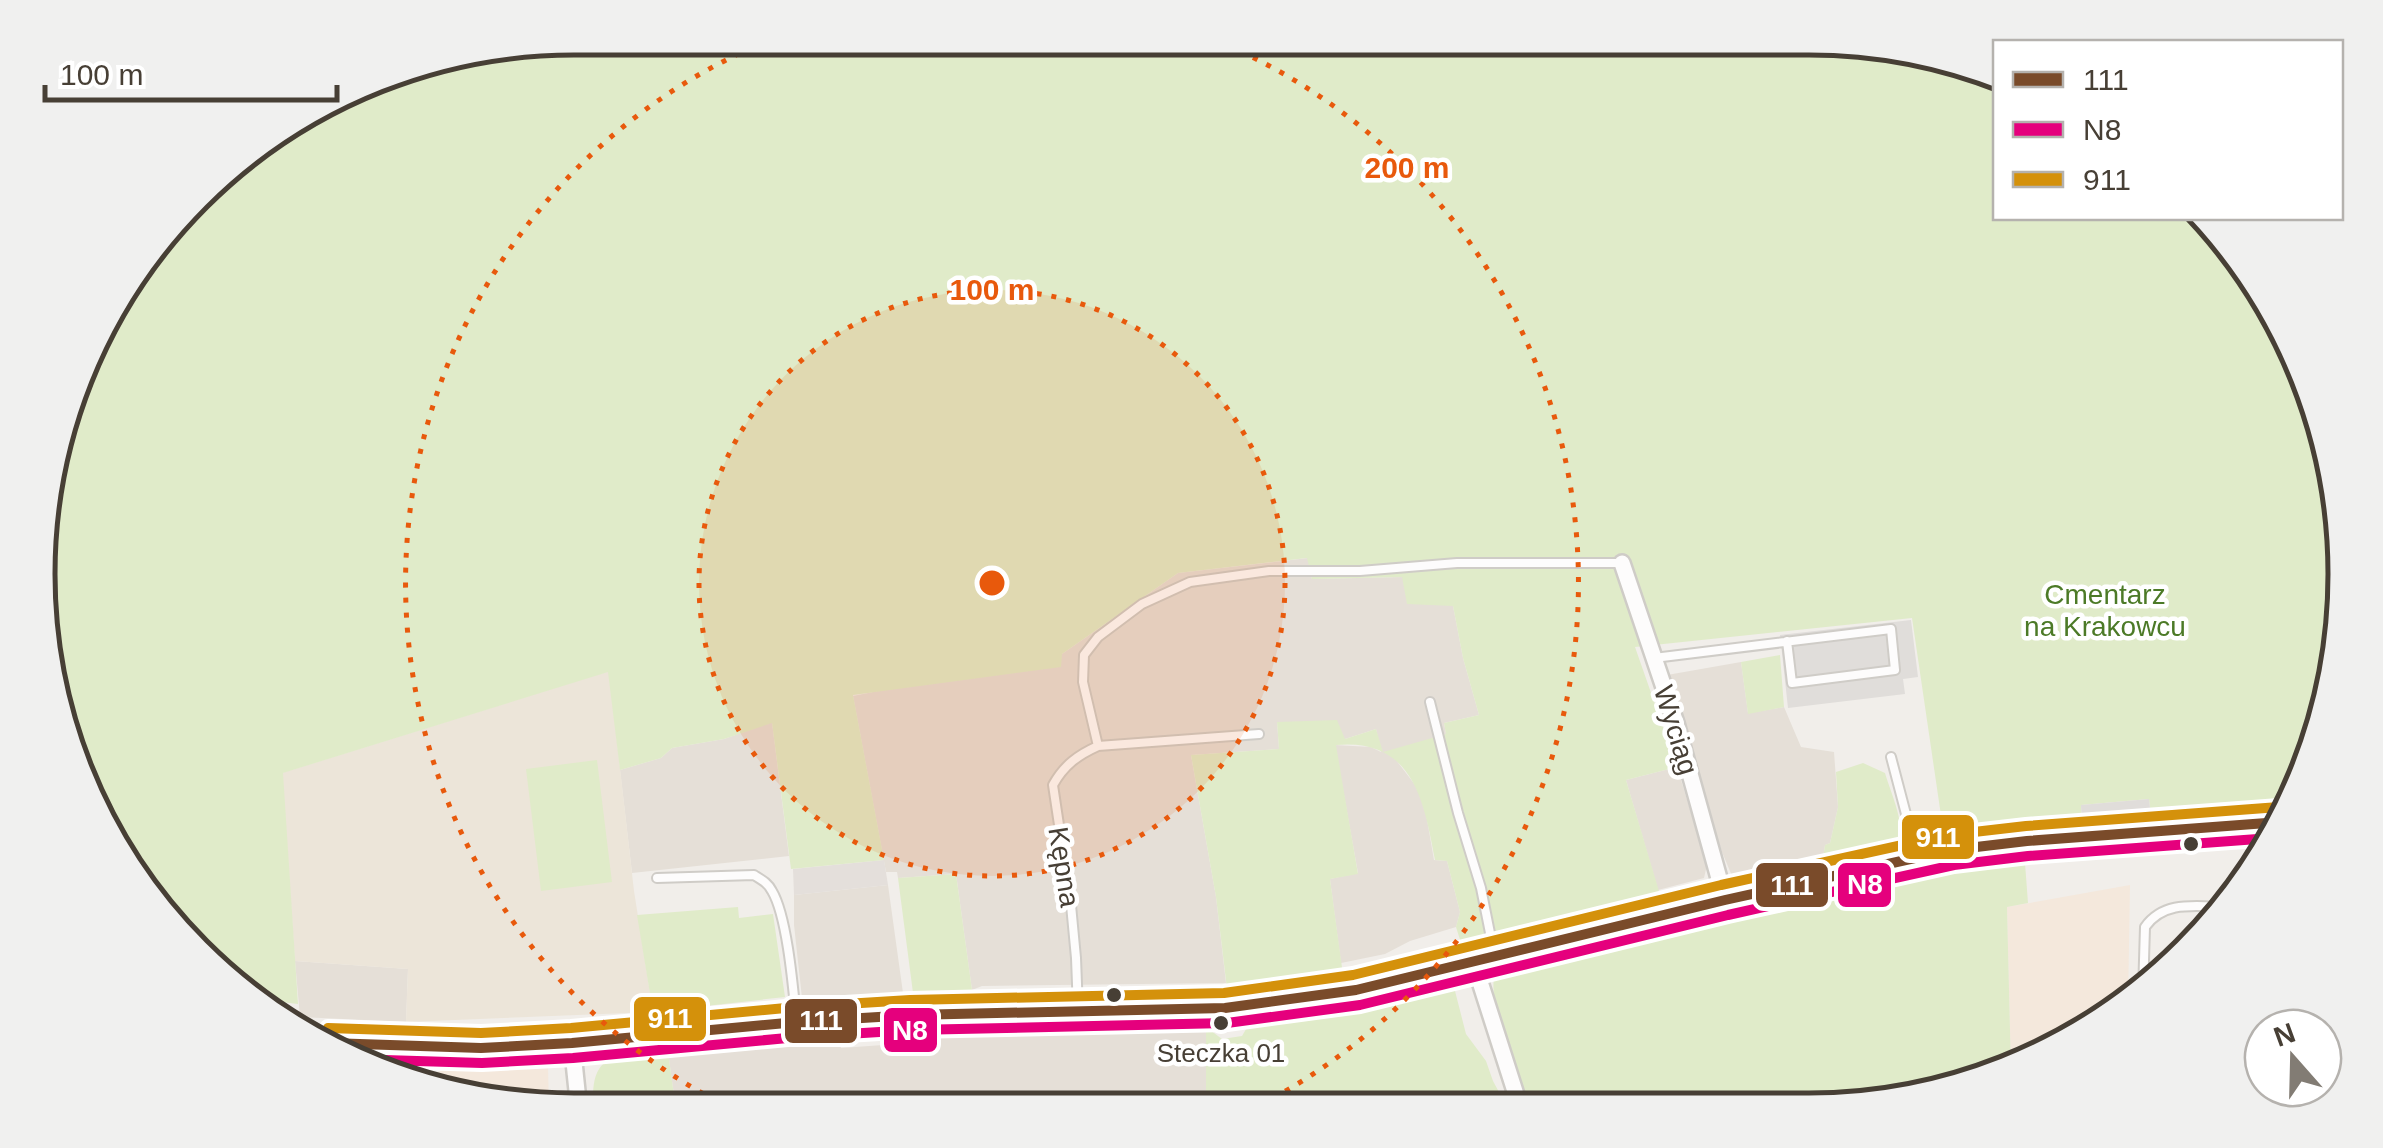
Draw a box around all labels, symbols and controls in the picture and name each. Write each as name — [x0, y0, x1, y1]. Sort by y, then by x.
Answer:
scale bar — [45, 40, 338, 102]
legend — [1993, 40, 2343, 220]
text: 100 m — [60, 58, 143, 91]
text: 111 — [2083, 63, 2129, 96]
text: N8 — [2083, 113, 2121, 146]
text: 200 m — [1364, 151, 1450, 184]
text: 911 — [2083, 163, 2131, 196]
text: 100 m — [949, 273, 1035, 306]
centre of rings — [974, 565, 1010, 601]
park label: Cmentarz na Krakowcu — [2024, 579, 2186, 642]
street label: Wyciąg — [1648, 682, 1704, 778]
line badge: 911 — [1900, 813, 1976, 861]
text: 911 — [1915, 822, 1961, 853]
street label: Kępna — [1042, 825, 1086, 910]
unlabelled marker — [2181, 834, 2201, 854]
line badge: 111 — [1754, 861, 1830, 909]
line badge: N8 — [1836, 861, 1893, 909]
text: N8 — [1847, 869, 1883, 900]
text: 111 — [1770, 870, 1814, 901]
unlabelled marker — [1104, 985, 1124, 1005]
line badge: 911 — [632, 995, 708, 1043]
line badge: 111 — [783, 997, 859, 1045]
text: 911 — [647, 1003, 693, 1034]
text: 111 — [799, 1005, 843, 1036]
line badge: N8 — [882, 1006, 939, 1054]
north arrow — [2243, 1008, 2343, 1108]
marker: Steczka 01 — [1211, 1013, 1231, 1033]
text: N8 — [892, 1015, 928, 1046]
text: N — [2270, 1017, 2299, 1053]
place label: Steczka 01 — [1157, 1038, 1285, 1068]

